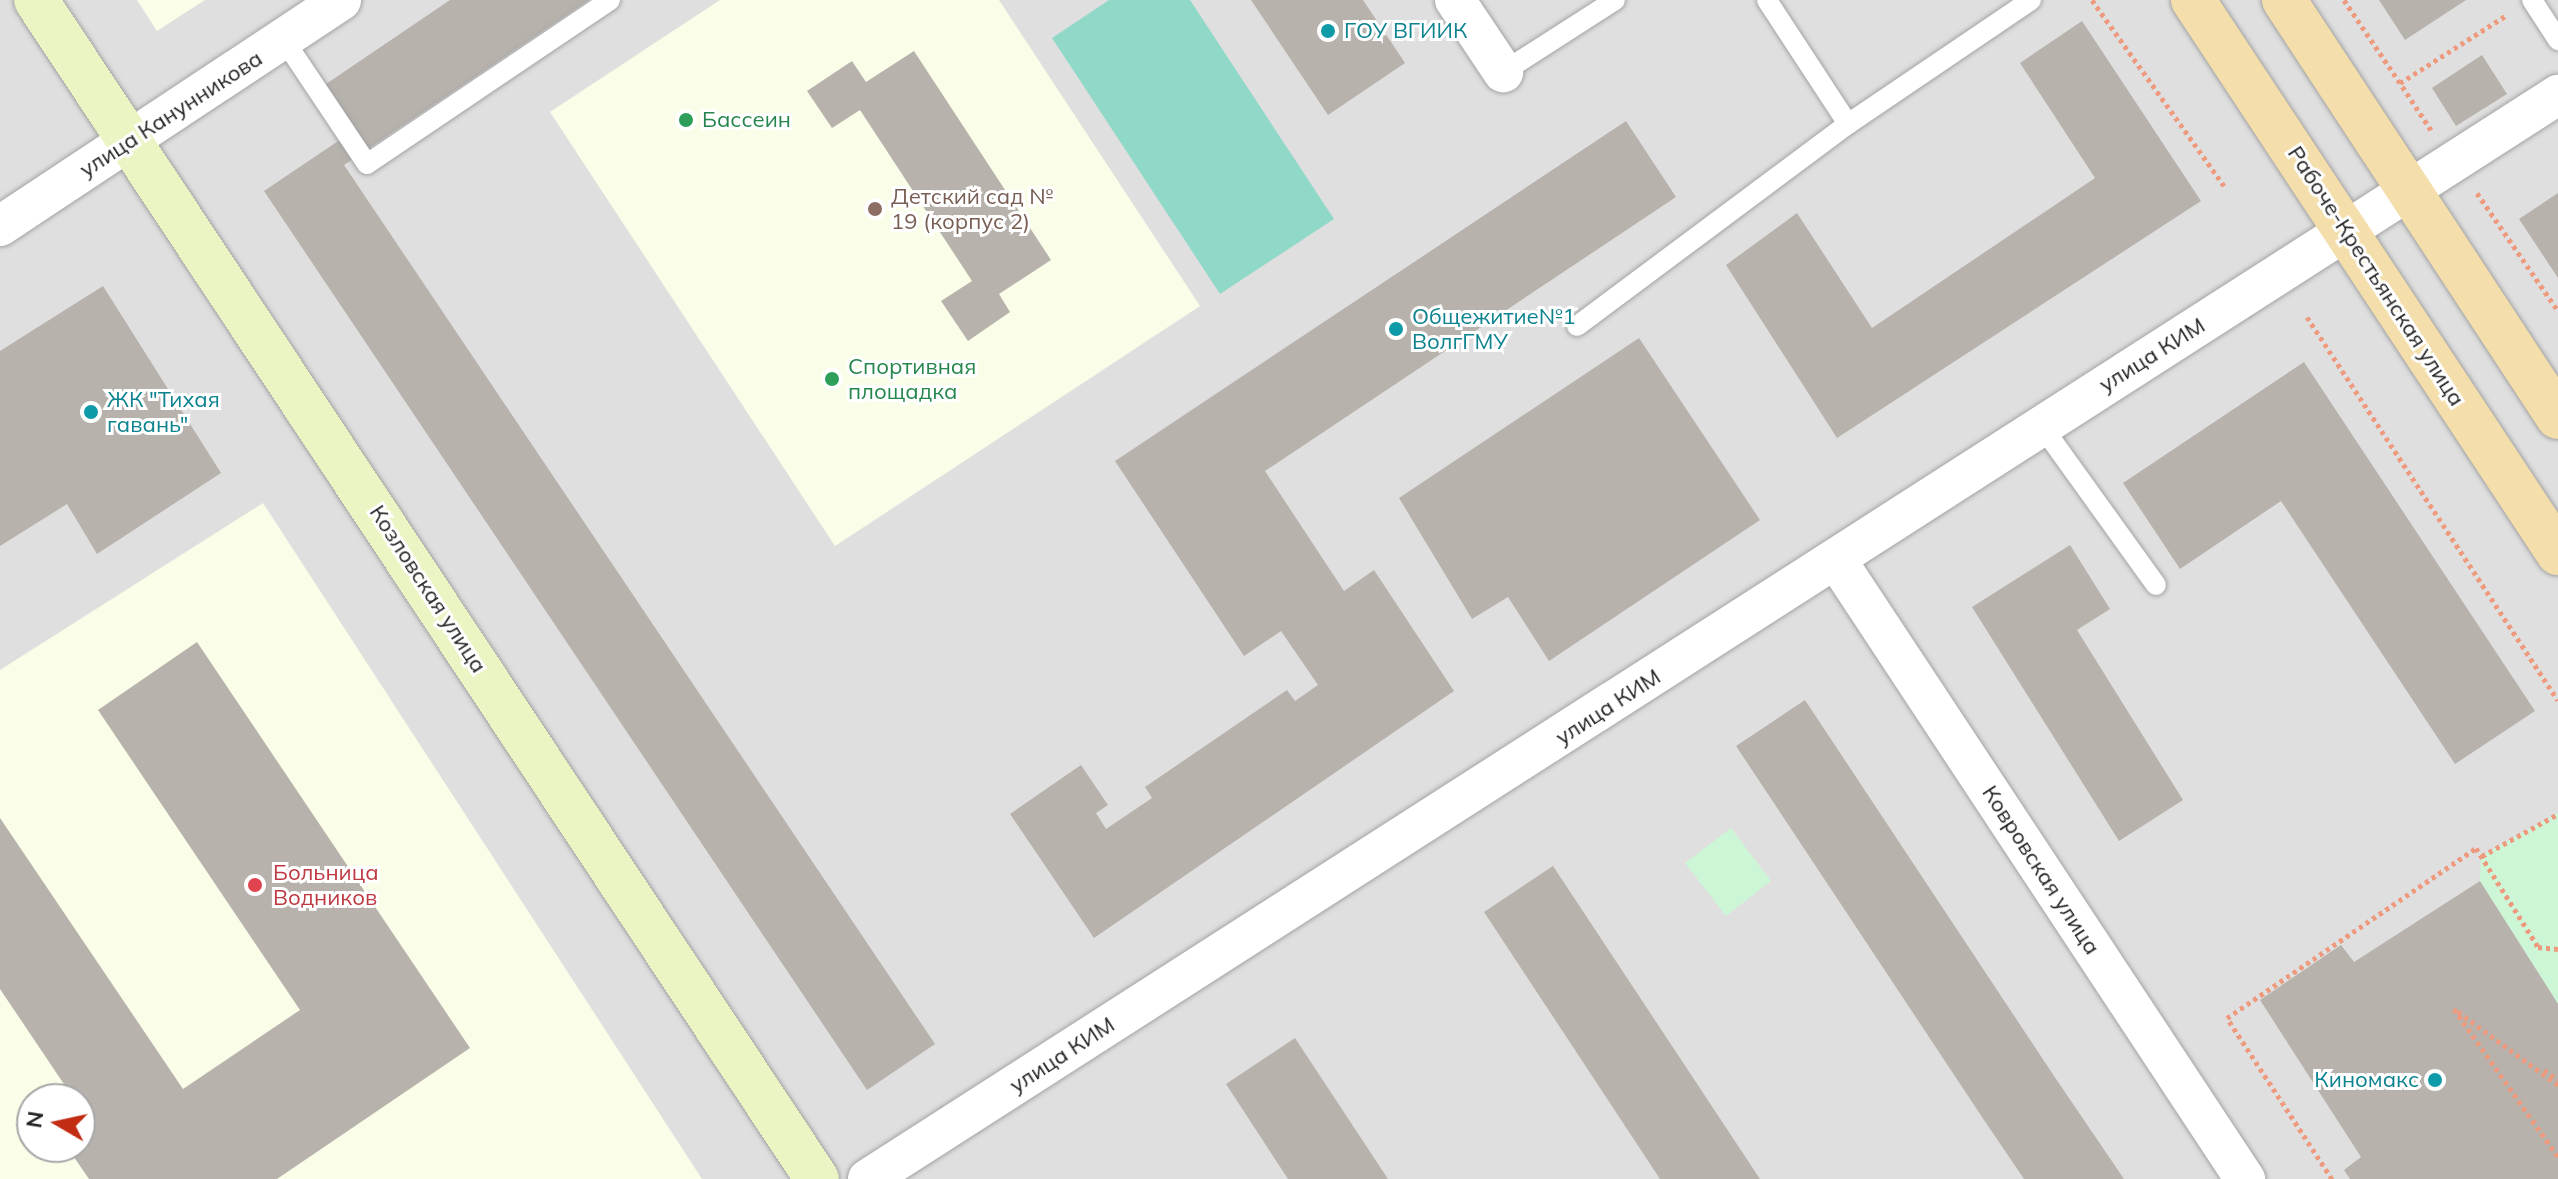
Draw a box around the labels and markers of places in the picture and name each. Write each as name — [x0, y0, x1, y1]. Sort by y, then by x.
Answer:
place label: ГОУ ВГИИК — [1344, 18, 1467, 44]
marker: ГОУ ВГИИК — [1319, 22, 1337, 40]
place label: Бассеин — [702, 107, 791, 133]
marker: Бассеин — [677, 111, 695, 129]
place label: Детский сад № 19 (корпус 2) — [891, 183, 1053, 234]
marker: Детский сад № 19 (корпус 2) — [866, 200, 884, 218]
place label: Общежитие№1 ВолгГМУ — [1412, 303, 1576, 354]
marker: Общежитие№1 ВолгГМУ — [1387, 320, 1405, 338]
place label: Спортивная площадка — [848, 353, 976, 404]
marker: Спортивная площадка — [823, 370, 841, 388]
place label: ЖК "Тихая гавань" — [107, 386, 220, 438]
marker: ЖК "Тихая гавань" — [82, 403, 100, 421]
place label: Больница Водников — [273, 859, 379, 910]
marker: Больница Водников — [244, 874, 266, 896]
place label: Киномакс — [2314, 1067, 2419, 1093]
marker: Киномакс — [2426, 1071, 2444, 1089]

